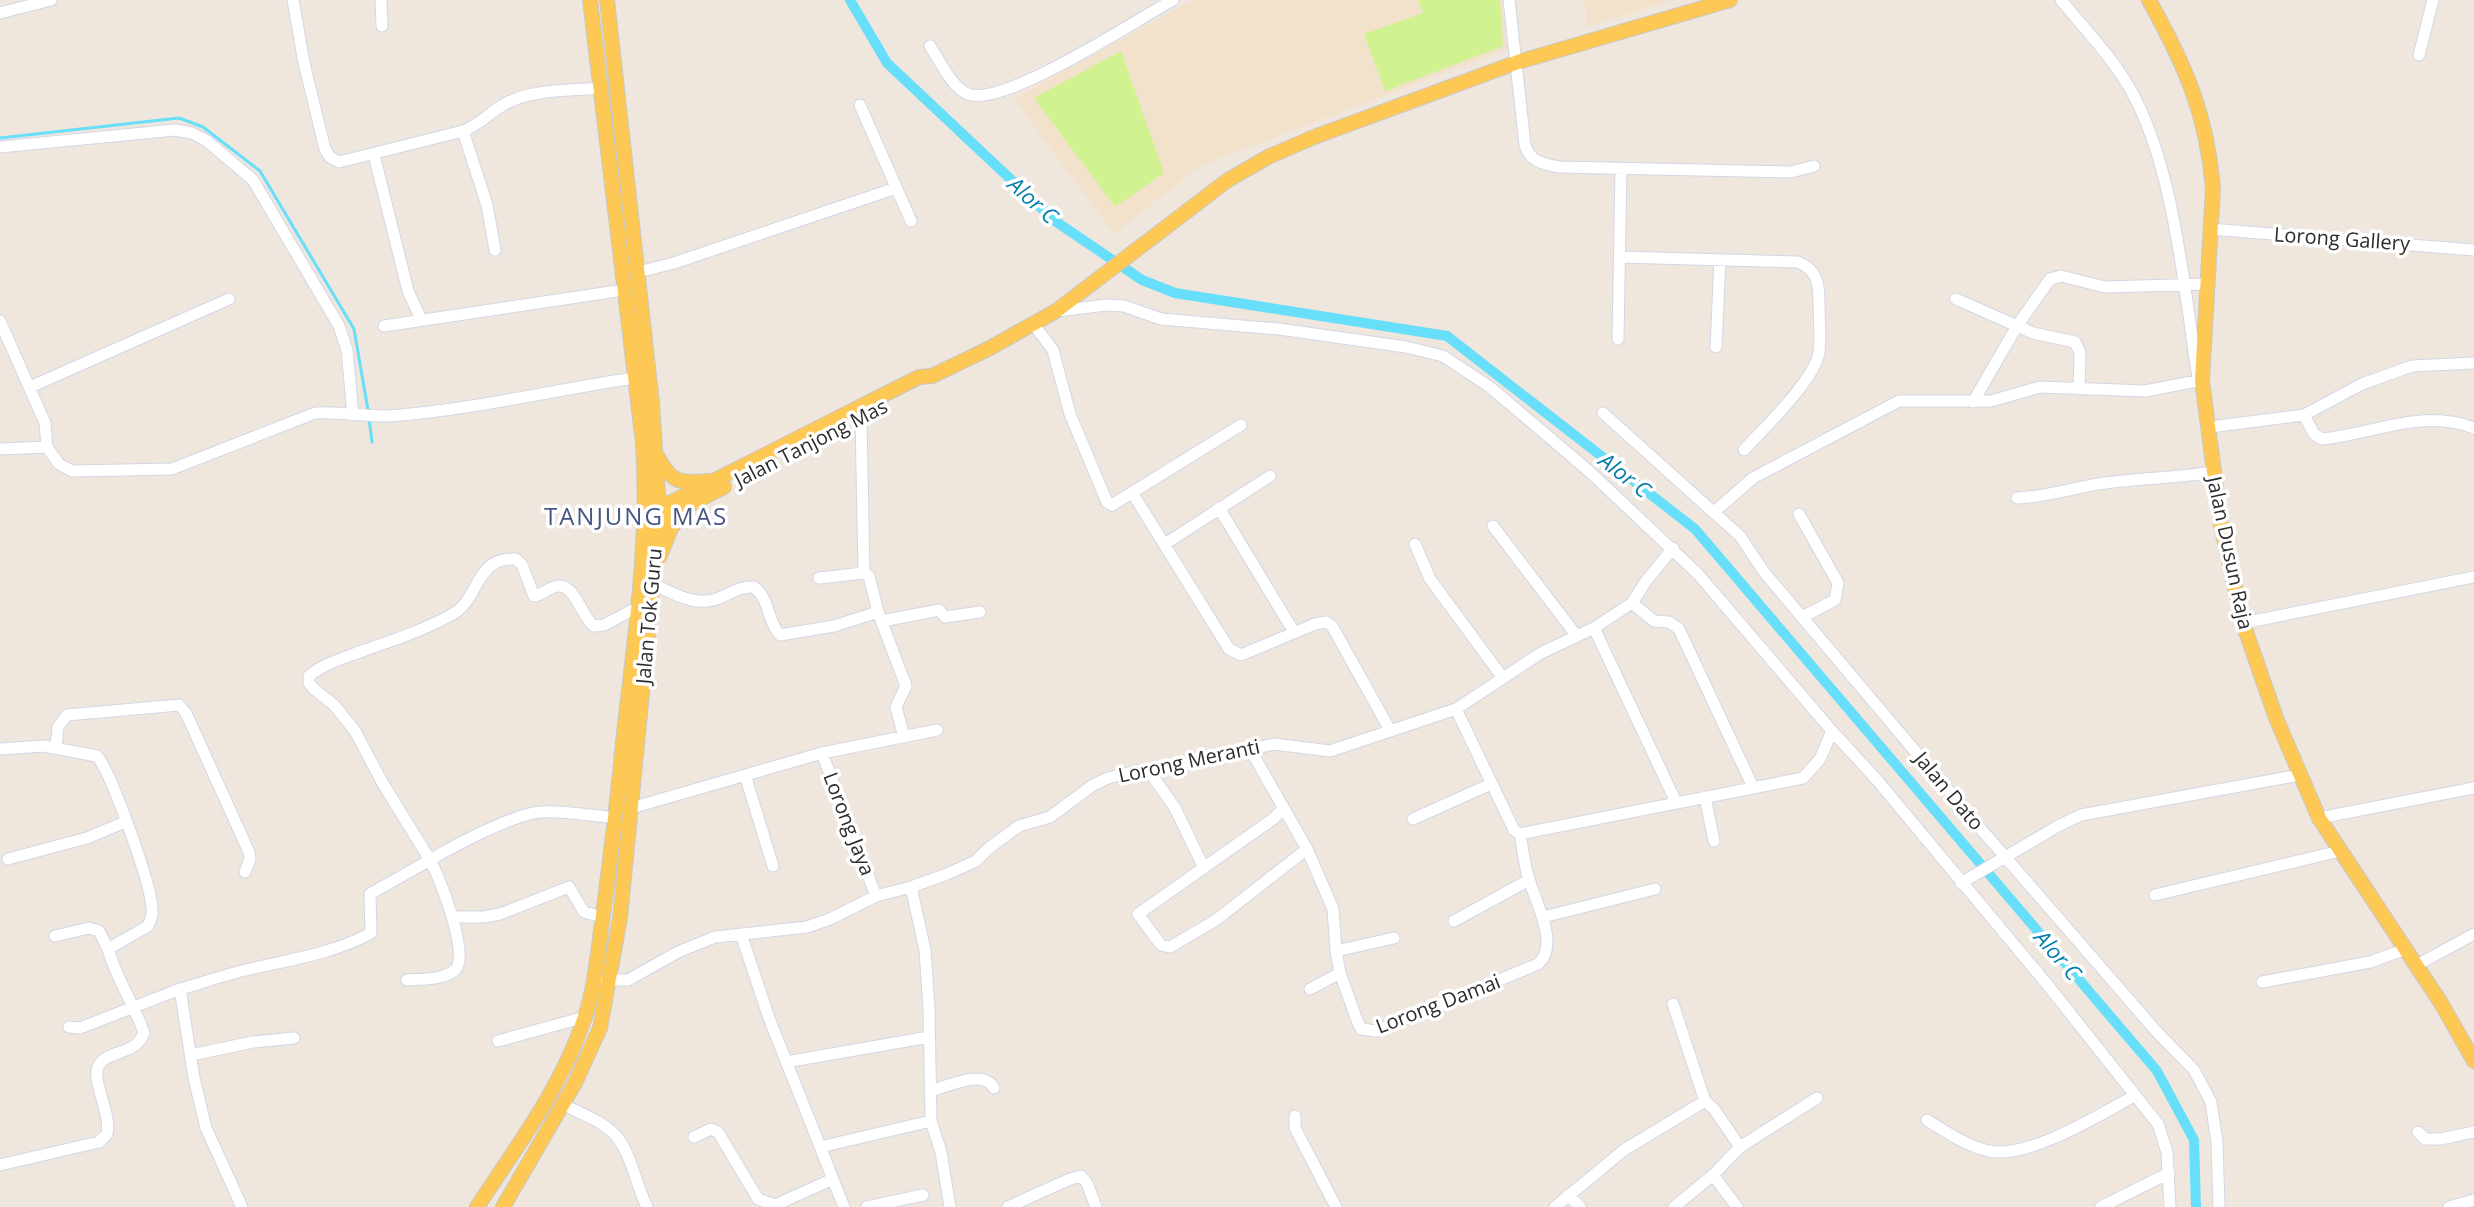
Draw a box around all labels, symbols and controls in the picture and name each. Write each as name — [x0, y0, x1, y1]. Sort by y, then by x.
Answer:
water label: Alor C — [1001, 167, 1066, 230]
street label: Lorong Gallery — [2273, 220, 2412, 257]
street label: Jalan Tanjong Mas — [728, 392, 892, 494]
water label: Alor C — [1592, 443, 1658, 504]
street label: Jalan Dusun Raja — [2201, 472, 2260, 632]
district label: TANJUNG MAS — [544, 499, 728, 532]
street label: Jalan Tok Guru — [629, 547, 668, 687]
street label: Lorong Meranti — [1116, 732, 1262, 789]
street label: Jalan Dato — [1907, 744, 1990, 836]
street label: Lorong Jaya — [817, 768, 882, 879]
water label: Alor C — [2027, 921, 2090, 987]
street label: Lorong Damai — [1372, 967, 1504, 1040]

